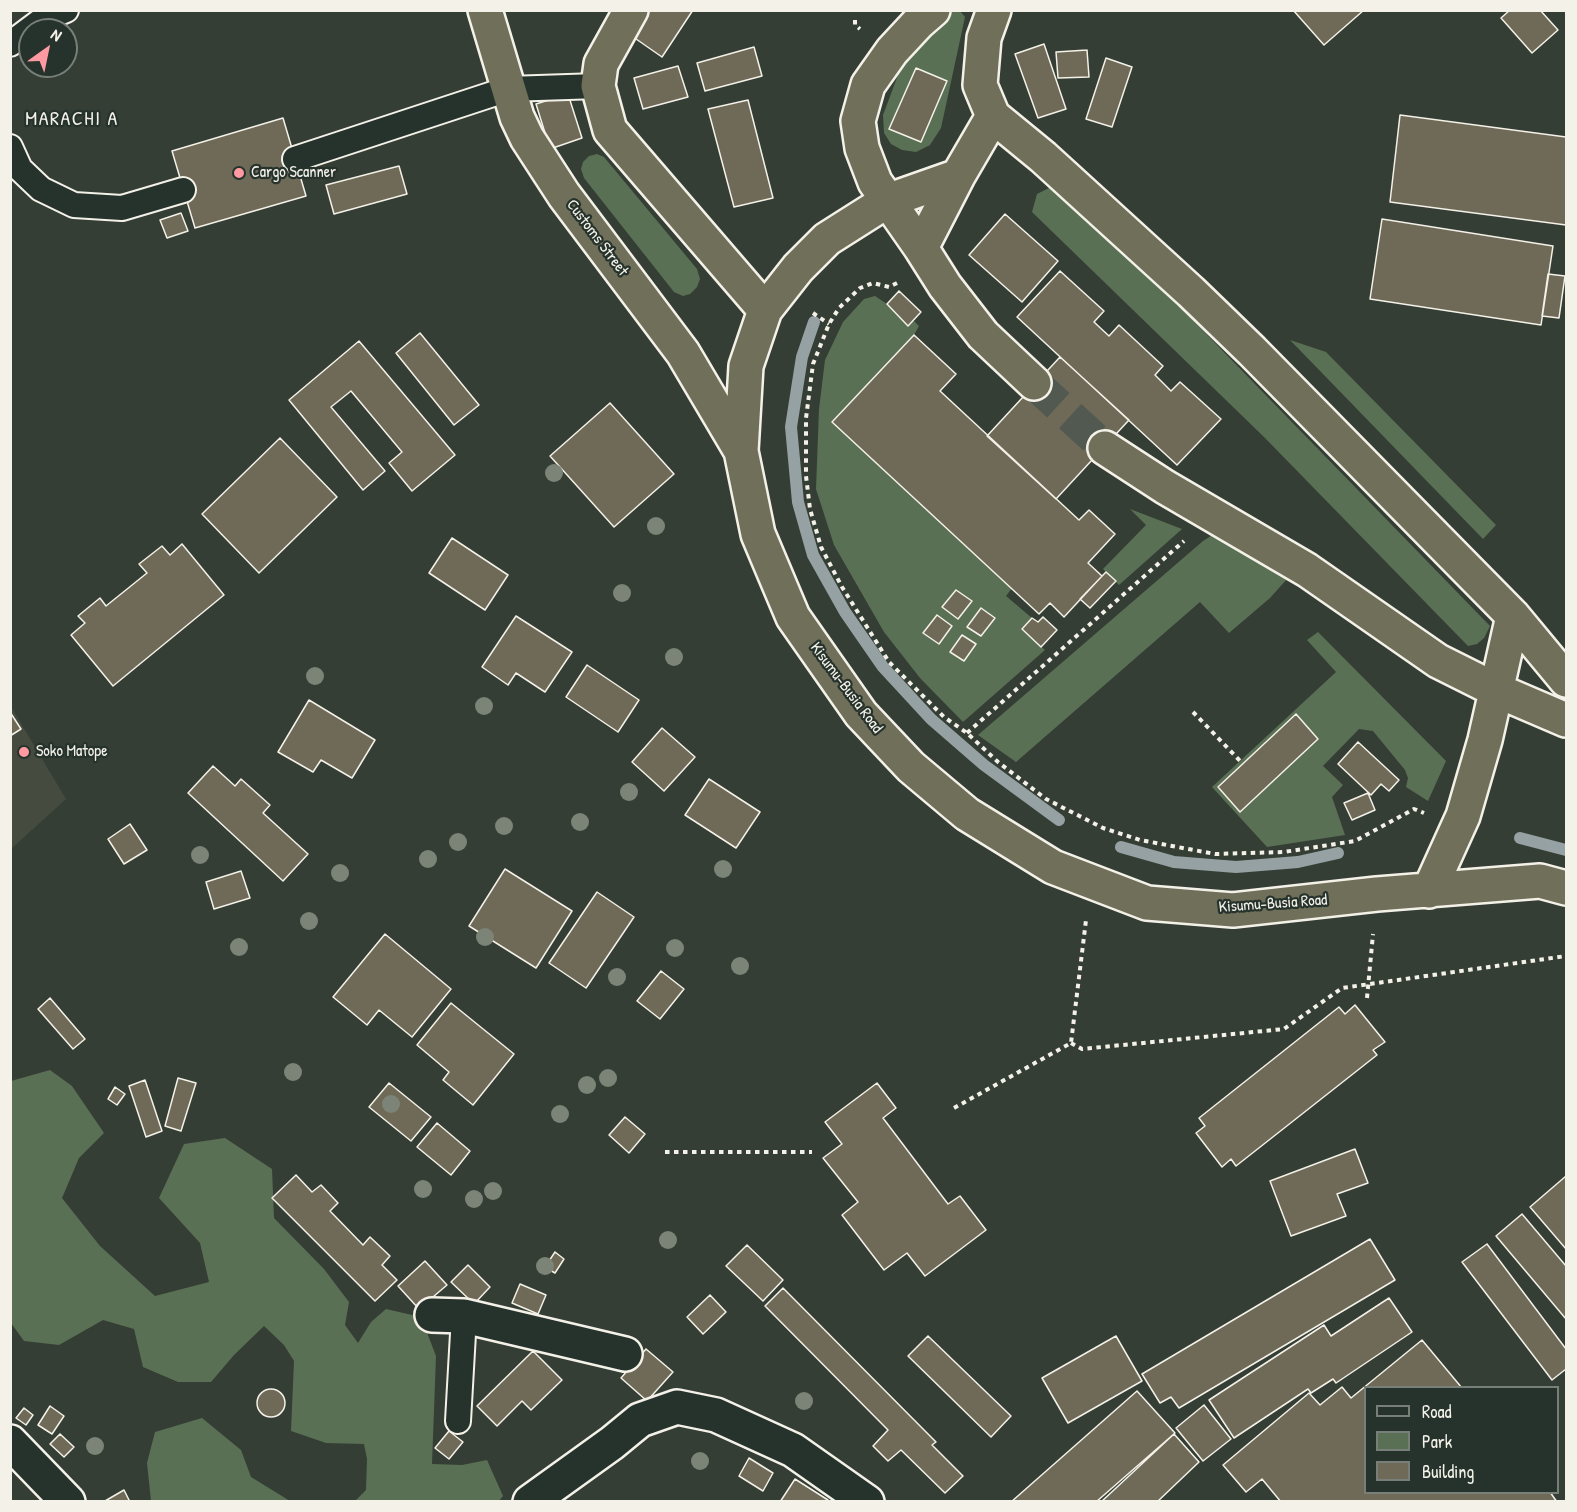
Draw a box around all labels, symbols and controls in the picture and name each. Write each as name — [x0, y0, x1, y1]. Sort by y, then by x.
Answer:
north arrow — [18, 18, 78, 78]
text: N — [47, 23, 66, 46]
district label: MARACHI A — [25, 108, 119, 132]
place label: Cargo Scanner — [251, 163, 336, 183]
marker: Cargo Scanner — [232, 166, 246, 180]
street label: Customs Street — [562, 196, 632, 280]
street label: Kisumu-Busia Road — [806, 639, 886, 737]
place label: Soko Matope — [36, 742, 108, 762]
marker: Soko Matope — [17, 745, 31, 759]
street label: Kisumu-Busia Road — [1218, 891, 1328, 917]
legend — [1364, 1386, 1559, 1494]
text: Road — [1422, 1399, 1452, 1424]
text: Park — [1422, 1429, 1452, 1454]
text: Building — [1422, 1459, 1474, 1484]

